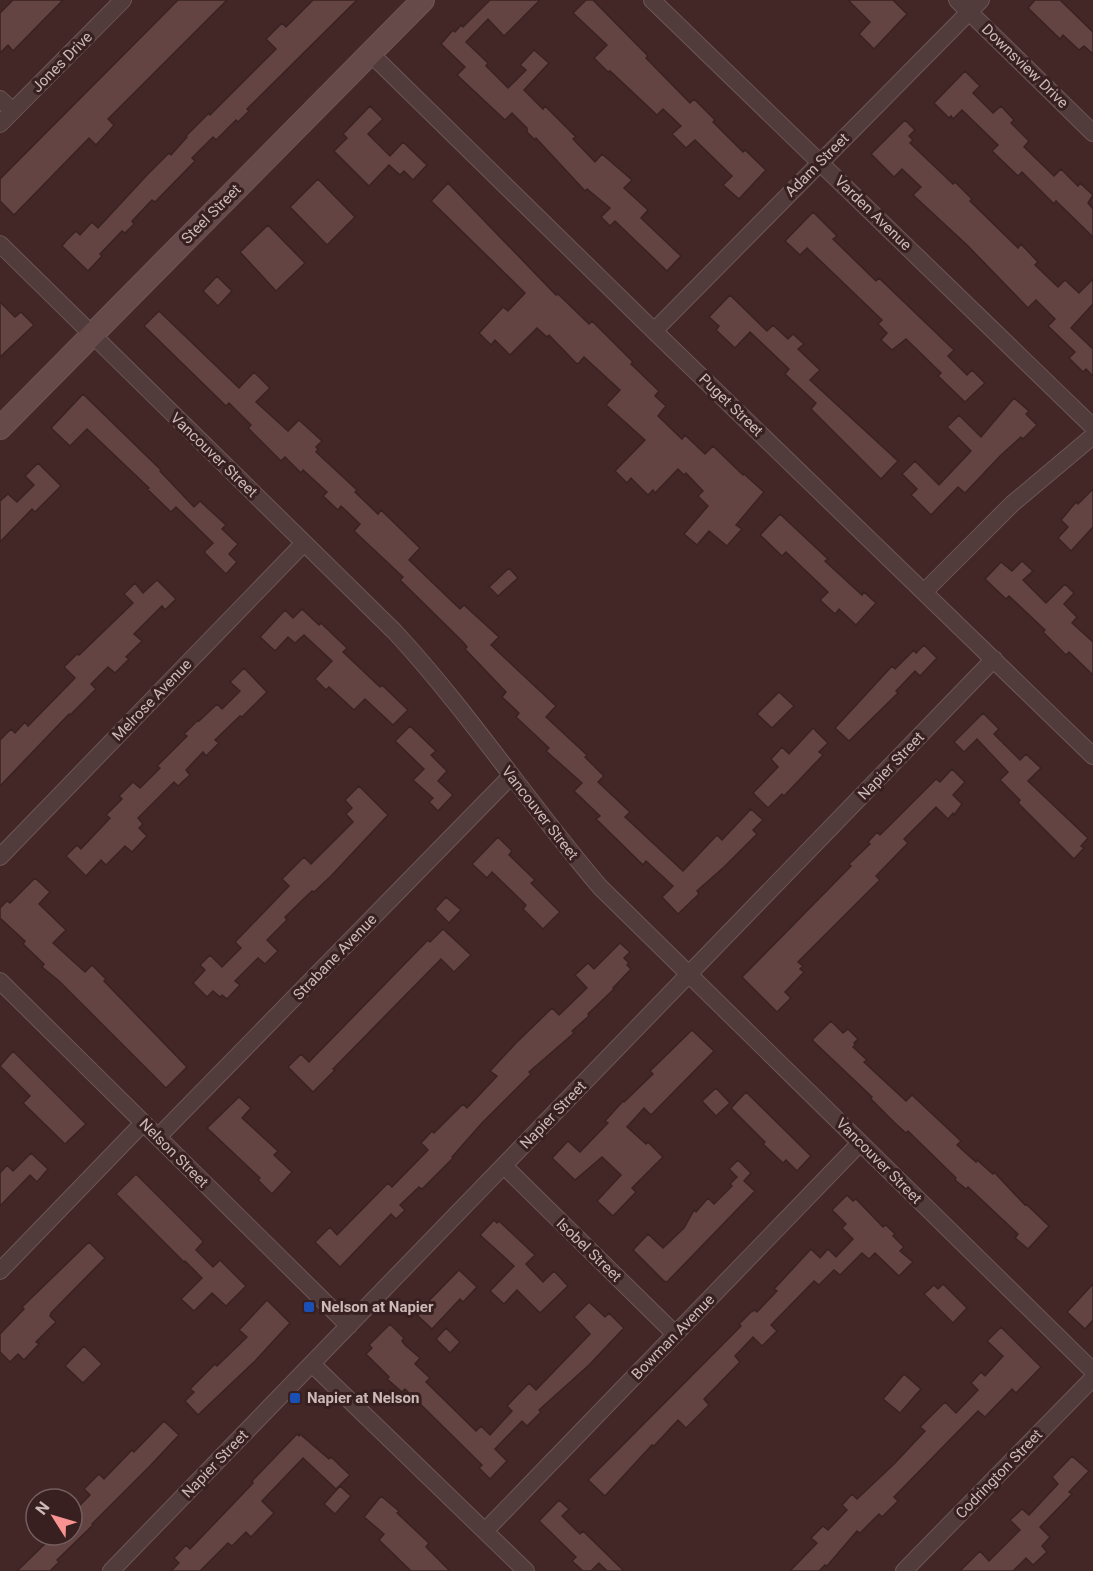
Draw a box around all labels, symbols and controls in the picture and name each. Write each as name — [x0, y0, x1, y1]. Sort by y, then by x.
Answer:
street label: Downsview Drive — [978, 20, 1072, 112]
street label: Jones Drive — [28, 28, 96, 96]
street label: Adam Street — [781, 129, 853, 201]
street label: Varden Avenue — [831, 172, 915, 254]
street label: Steel Street — [178, 180, 245, 247]
street label: Puget Street — [695, 370, 767, 440]
street label: Vancouver Street — [167, 409, 261, 501]
street label: Melrose Avenue — [108, 655, 196, 745]
street label: Napier Street — [854, 728, 928, 804]
street label: Vancouver Street — [498, 763, 582, 863]
street label: Strabane Avenue — [290, 910, 381, 1004]
street label: Napier Street — [516, 1077, 590, 1153]
street label: Vancouver Street — [832, 1114, 926, 1208]
street label: Nelson Street — [136, 1115, 212, 1191]
street label: Isobel Street — [553, 1214, 625, 1286]
street label: Bowman Avenue — [628, 1291, 718, 1383]
place label: Nelson at Napier — [321, 1298, 434, 1316]
marker: Nelson at Napier — [302, 1300, 316, 1314]
place label: Napier at Nelson — [307, 1389, 419, 1407]
marker: Napier at Nelson — [288, 1391, 302, 1405]
street label: Napier Street — [178, 1426, 252, 1502]
street label: Codrington Street — [952, 1426, 1046, 1522]
north arrow — [24, 1487, 84, 1547]
text: N — [31, 1498, 53, 1519]

